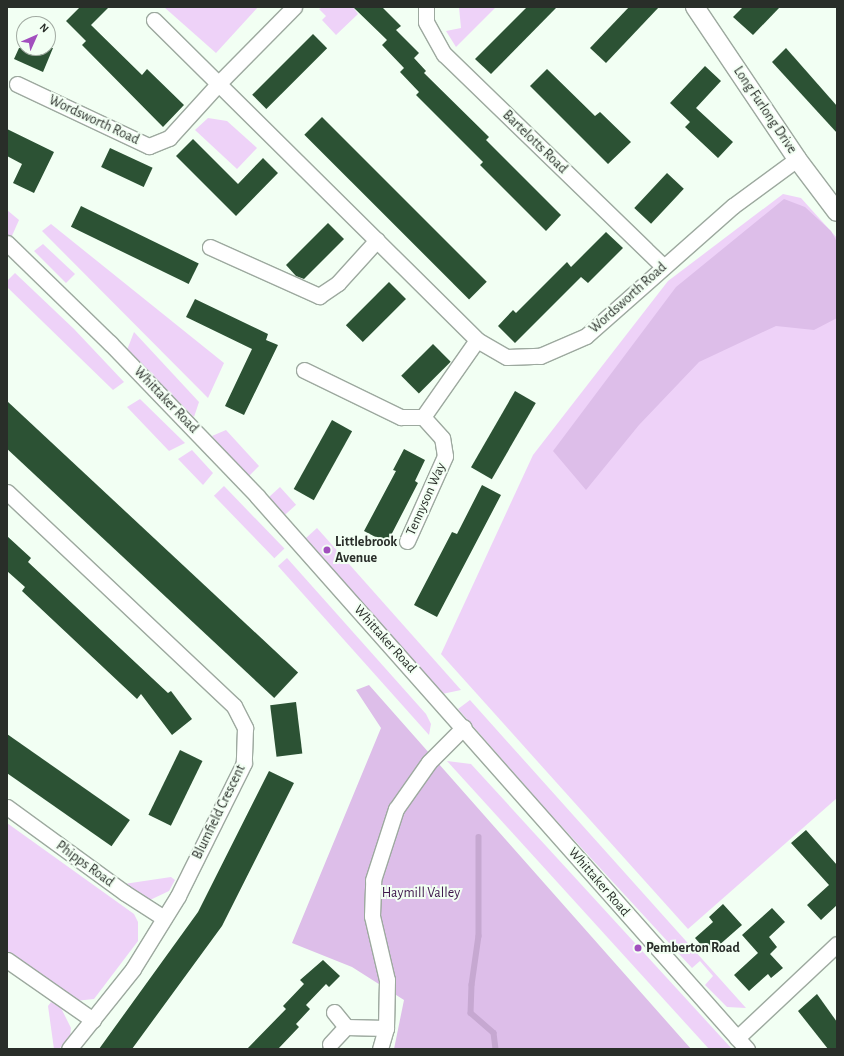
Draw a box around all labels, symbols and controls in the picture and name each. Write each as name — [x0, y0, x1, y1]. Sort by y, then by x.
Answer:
north arrow — [16, 16, 56, 56]
text: N — [38, 21, 51, 34]
street label: Long Furlong Drive — [730, 63, 800, 157]
street label: Wordsworth Road — [46, 92, 142, 148]
street label: Bartelotts Road — [499, 107, 571, 177]
street label: Wordsworth Road — [586, 259, 670, 337]
street label: Whittaker Road — [130, 363, 202, 437]
street label: Tennyson Way — [402, 460, 450, 538]
place label: Littlebrook Avenue — [335, 534, 397, 566]
marker: Littlebrook Avenue — [322, 545, 332, 555]
street label: Whittaker Road — [350, 602, 420, 676]
street label: Blumfield Crescent — [189, 762, 249, 862]
street label: Phipps Road — [53, 837, 117, 891]
street label: Whittaker Road — [565, 844, 633, 920]
park label: Haymill Valley — [382, 885, 460, 901]
place label: Pemberton Road — [646, 940, 740, 956]
marker: Pemberton Road — [633, 943, 643, 953]

